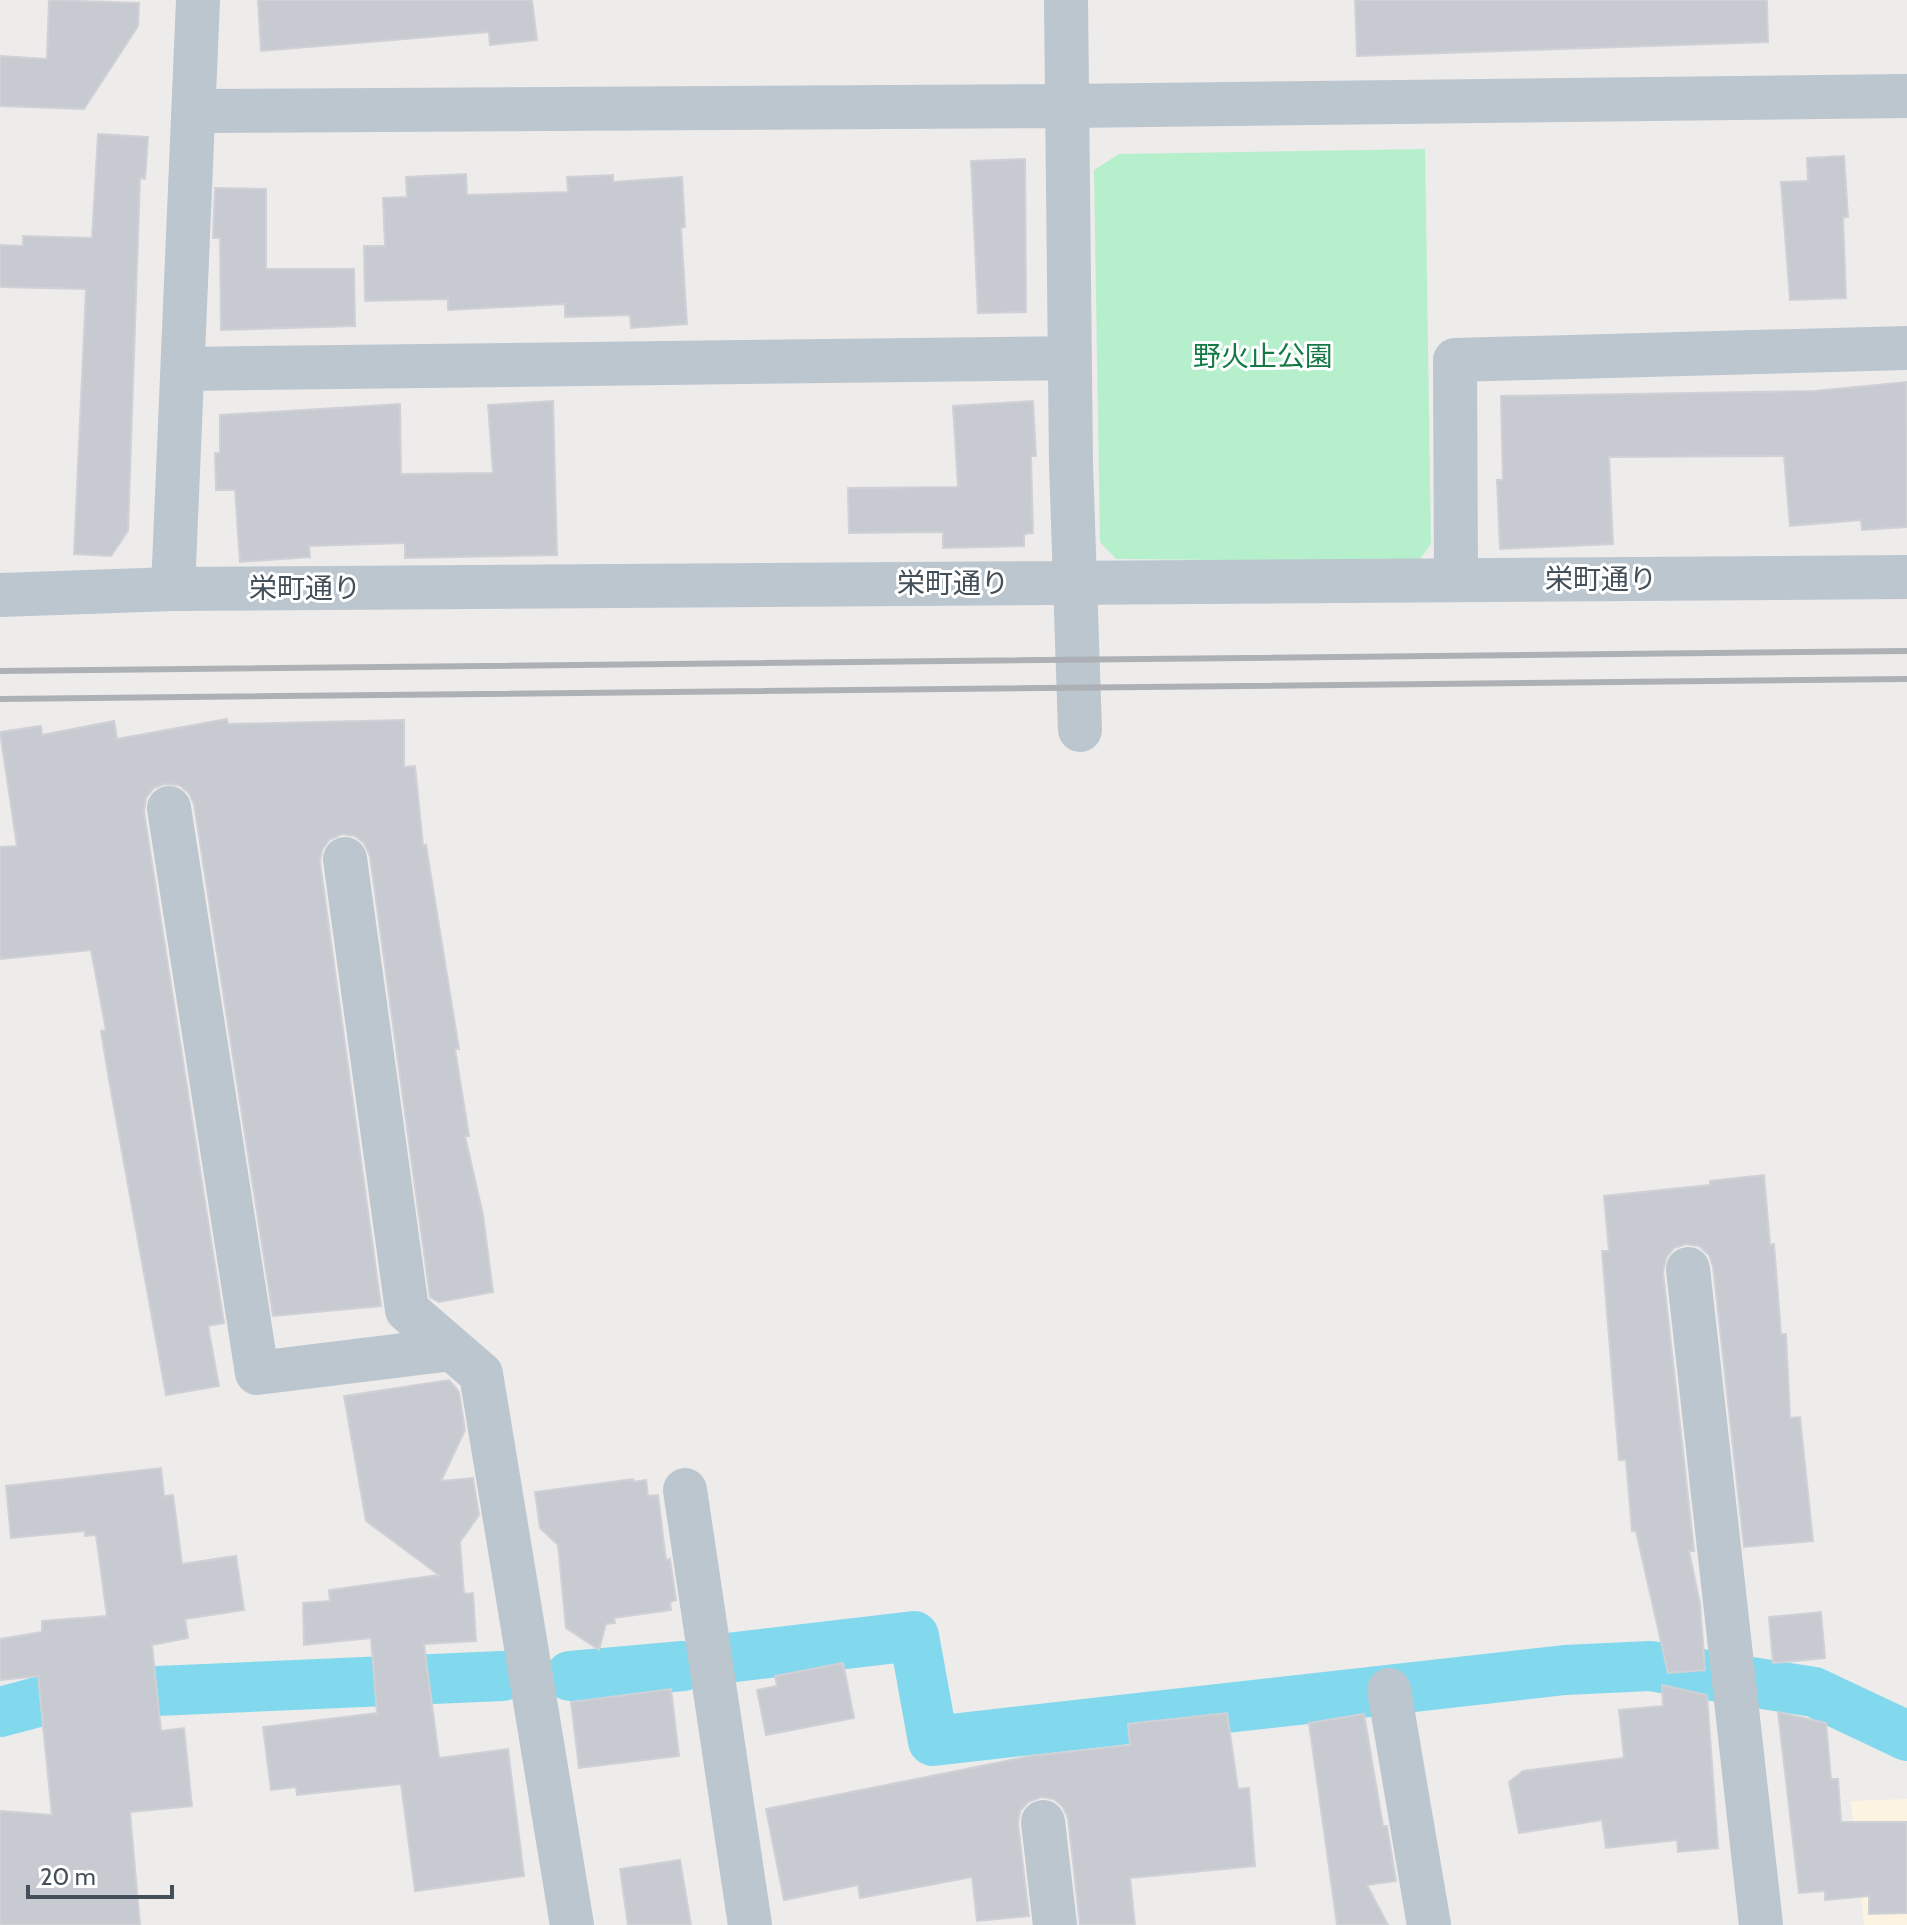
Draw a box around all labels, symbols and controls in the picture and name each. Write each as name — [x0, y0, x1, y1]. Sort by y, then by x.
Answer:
park label: 野火止公園 — [1193, 339, 1333, 373]
street label: 栄町通り — [1545, 562, 1657, 596]
street label: 栄町通り — [897, 566, 1009, 600]
street label: 栄町通り — [249, 571, 361, 605]
scale bar — [28, 1849, 172, 1899]
text: 20 m — [40, 1862, 96, 1891]

